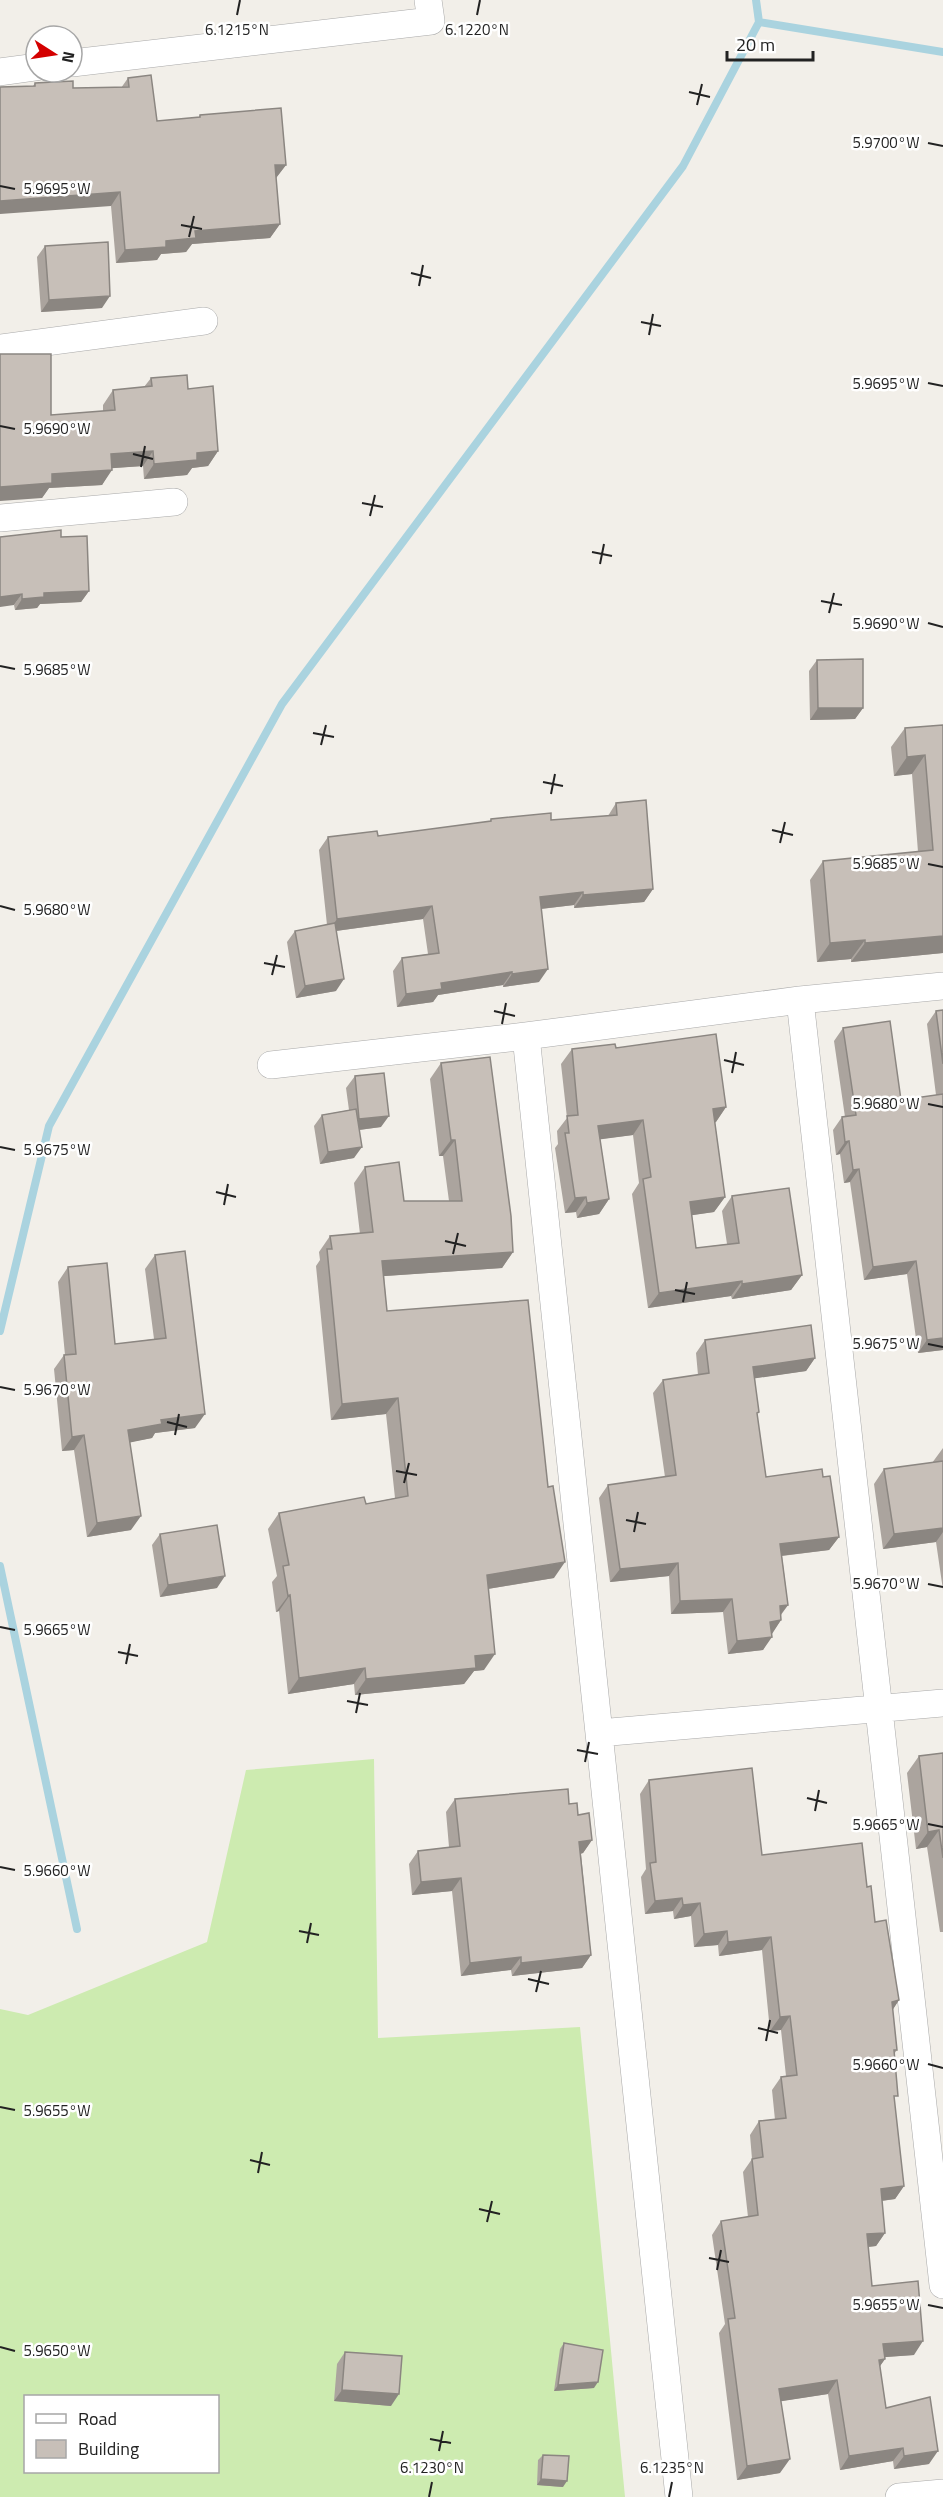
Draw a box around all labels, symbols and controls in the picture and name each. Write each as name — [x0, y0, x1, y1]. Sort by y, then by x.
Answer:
text: 6.1215°N — [205, 18, 269, 41]
text: 6.1220°N — [445, 18, 509, 41]
north arrow — [24, 24, 84, 84]
scale bar — [727, 24, 812, 62]
text: 20 m — [736, 31, 775, 58]
text: N — [56, 49, 82, 65]
text: 5.9700°W — [853, 131, 919, 154]
text: 5.9695°W — [24, 177, 90, 200]
text: 5.9695°W — [853, 372, 919, 395]
text: 5.9690°W — [24, 417, 90, 440]
text: 5.9690°W — [853, 612, 919, 635]
text: 5.9685°W — [24, 658, 90, 681]
text: 5.9685°W — [853, 852, 919, 875]
text: 5.9680°W — [24, 898, 90, 921]
text: 5.9680°W — [853, 1092, 919, 1115]
text: 5.9675°W — [24, 1138, 90, 1161]
text: 5.9675°W — [853, 1332, 919, 1355]
text: 5.9670°W — [24, 1378, 90, 1401]
text: 5.9670°W — [853, 1572, 919, 1595]
text: 5.9665°W — [24, 1618, 90, 1641]
text: 5.9665°W — [853, 1813, 919, 1836]
text: 5.9660°W — [24, 1859, 90, 1882]
text: 5.9660°W — [853, 2053, 919, 2076]
text: 5.9655°W — [24, 2099, 90, 2122]
text: 5.9655°W — [853, 2293, 919, 2316]
text: 5.9650°W — [24, 2339, 90, 2362]
legend — [24, 2395, 219, 2473]
text: Road — [78, 2405, 117, 2432]
text: Building — [78, 2435, 139, 2462]
text: 6.1230°N — [400, 2456, 464, 2479]
text: 6.1235°N — [640, 2456, 704, 2479]

